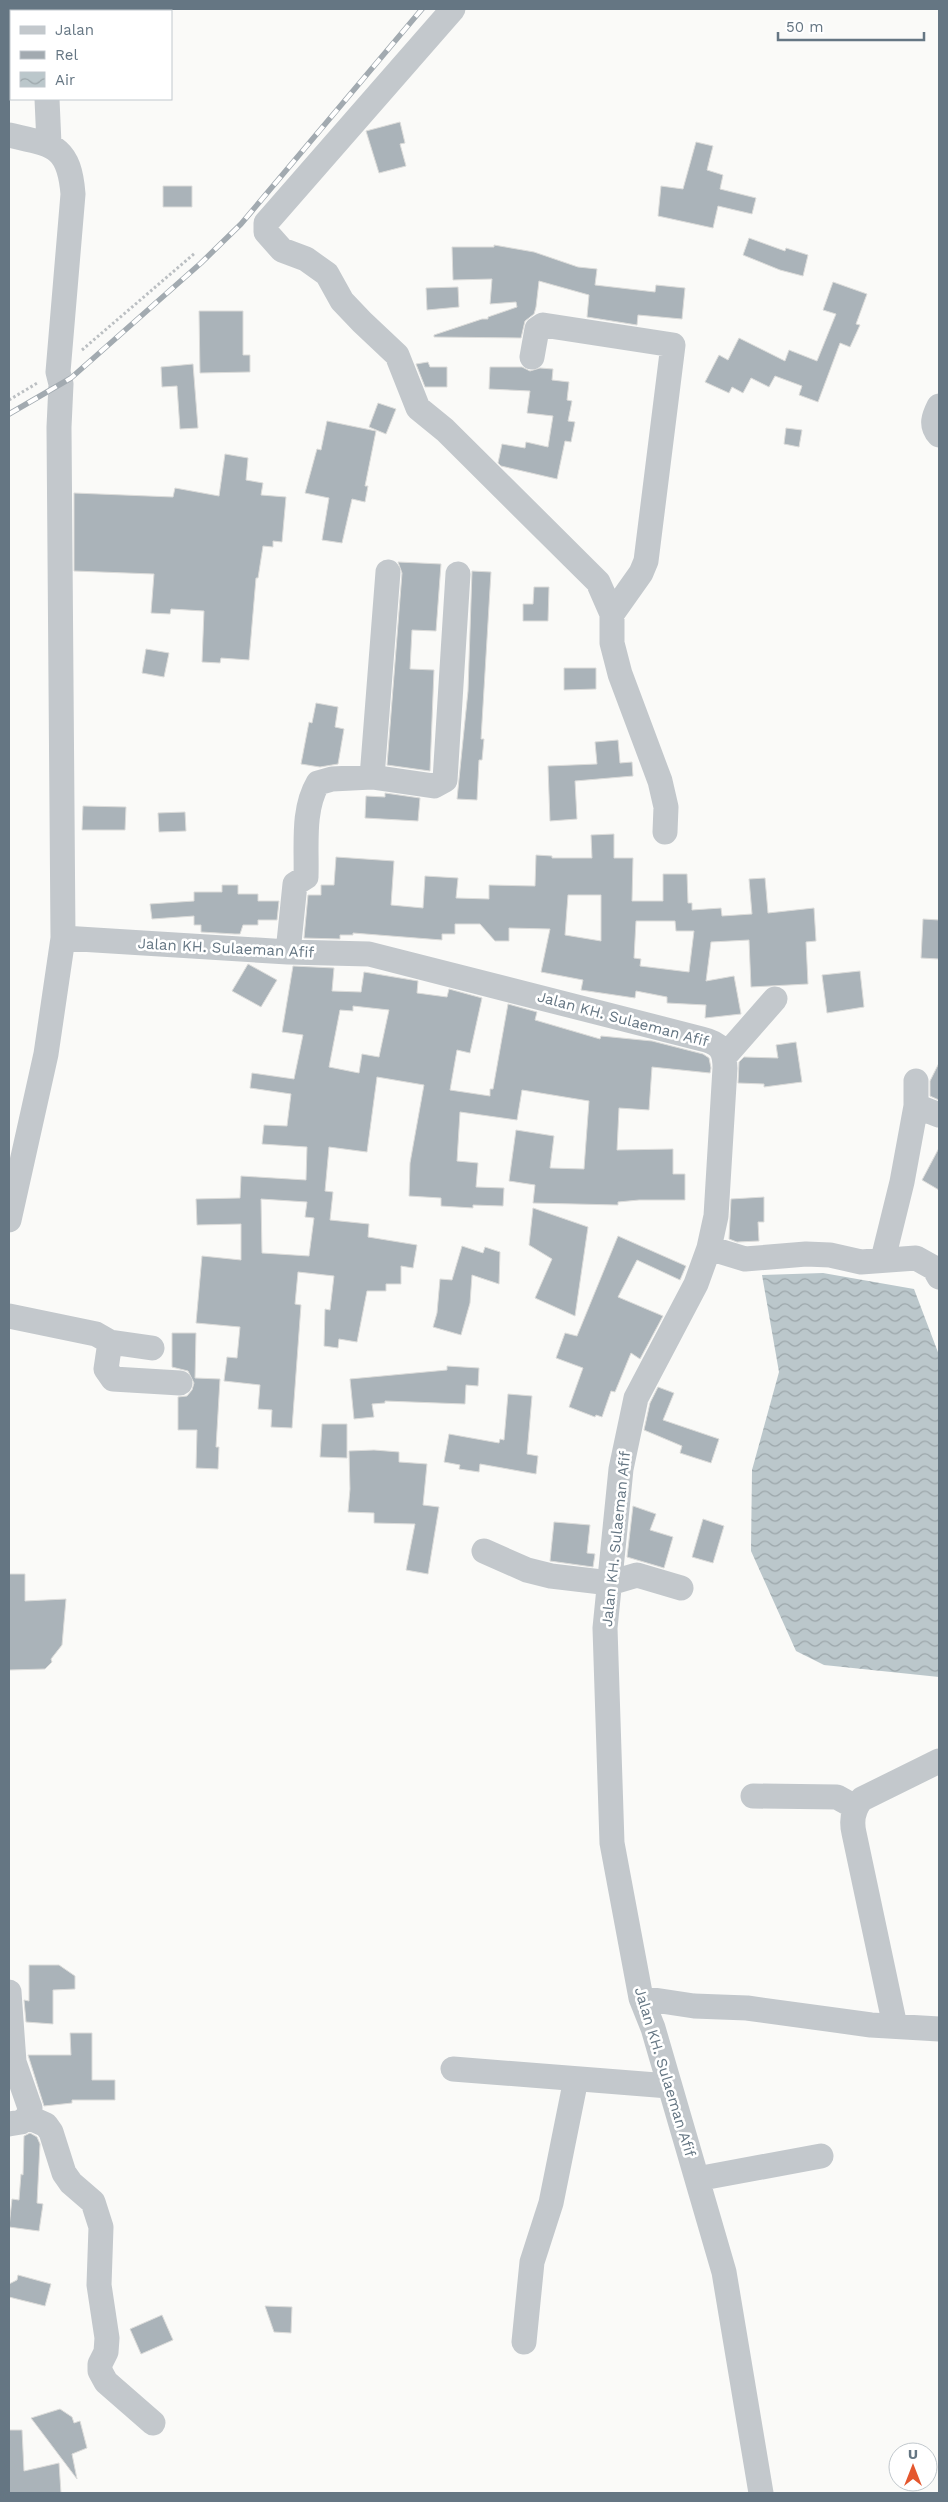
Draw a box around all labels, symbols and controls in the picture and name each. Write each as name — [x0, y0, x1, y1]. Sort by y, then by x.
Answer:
legend — [10, 10, 172, 100]
scale bar — [778, 10, 924, 42]
text: 50 m — [786, 18, 823, 36]
text: Jalan — [55, 21, 94, 39]
text: Rel — [55, 46, 78, 64]
text: Air — [55, 71, 75, 89]
street label: Jalan KH. Sulaeman Afif — [137, 934, 315, 962]
street label: Jalan KH. Sulaeman Afif — [535, 987, 711, 1051]
street label: Jalan KH. Sulaeman Afif — [598, 1450, 634, 1628]
street label: Jalan KH. Sulaeman Afif — [631, 1985, 699, 2159]
north arrow — [888, 2442, 938, 2492]
text: U — [908, 2446, 918, 2462]

